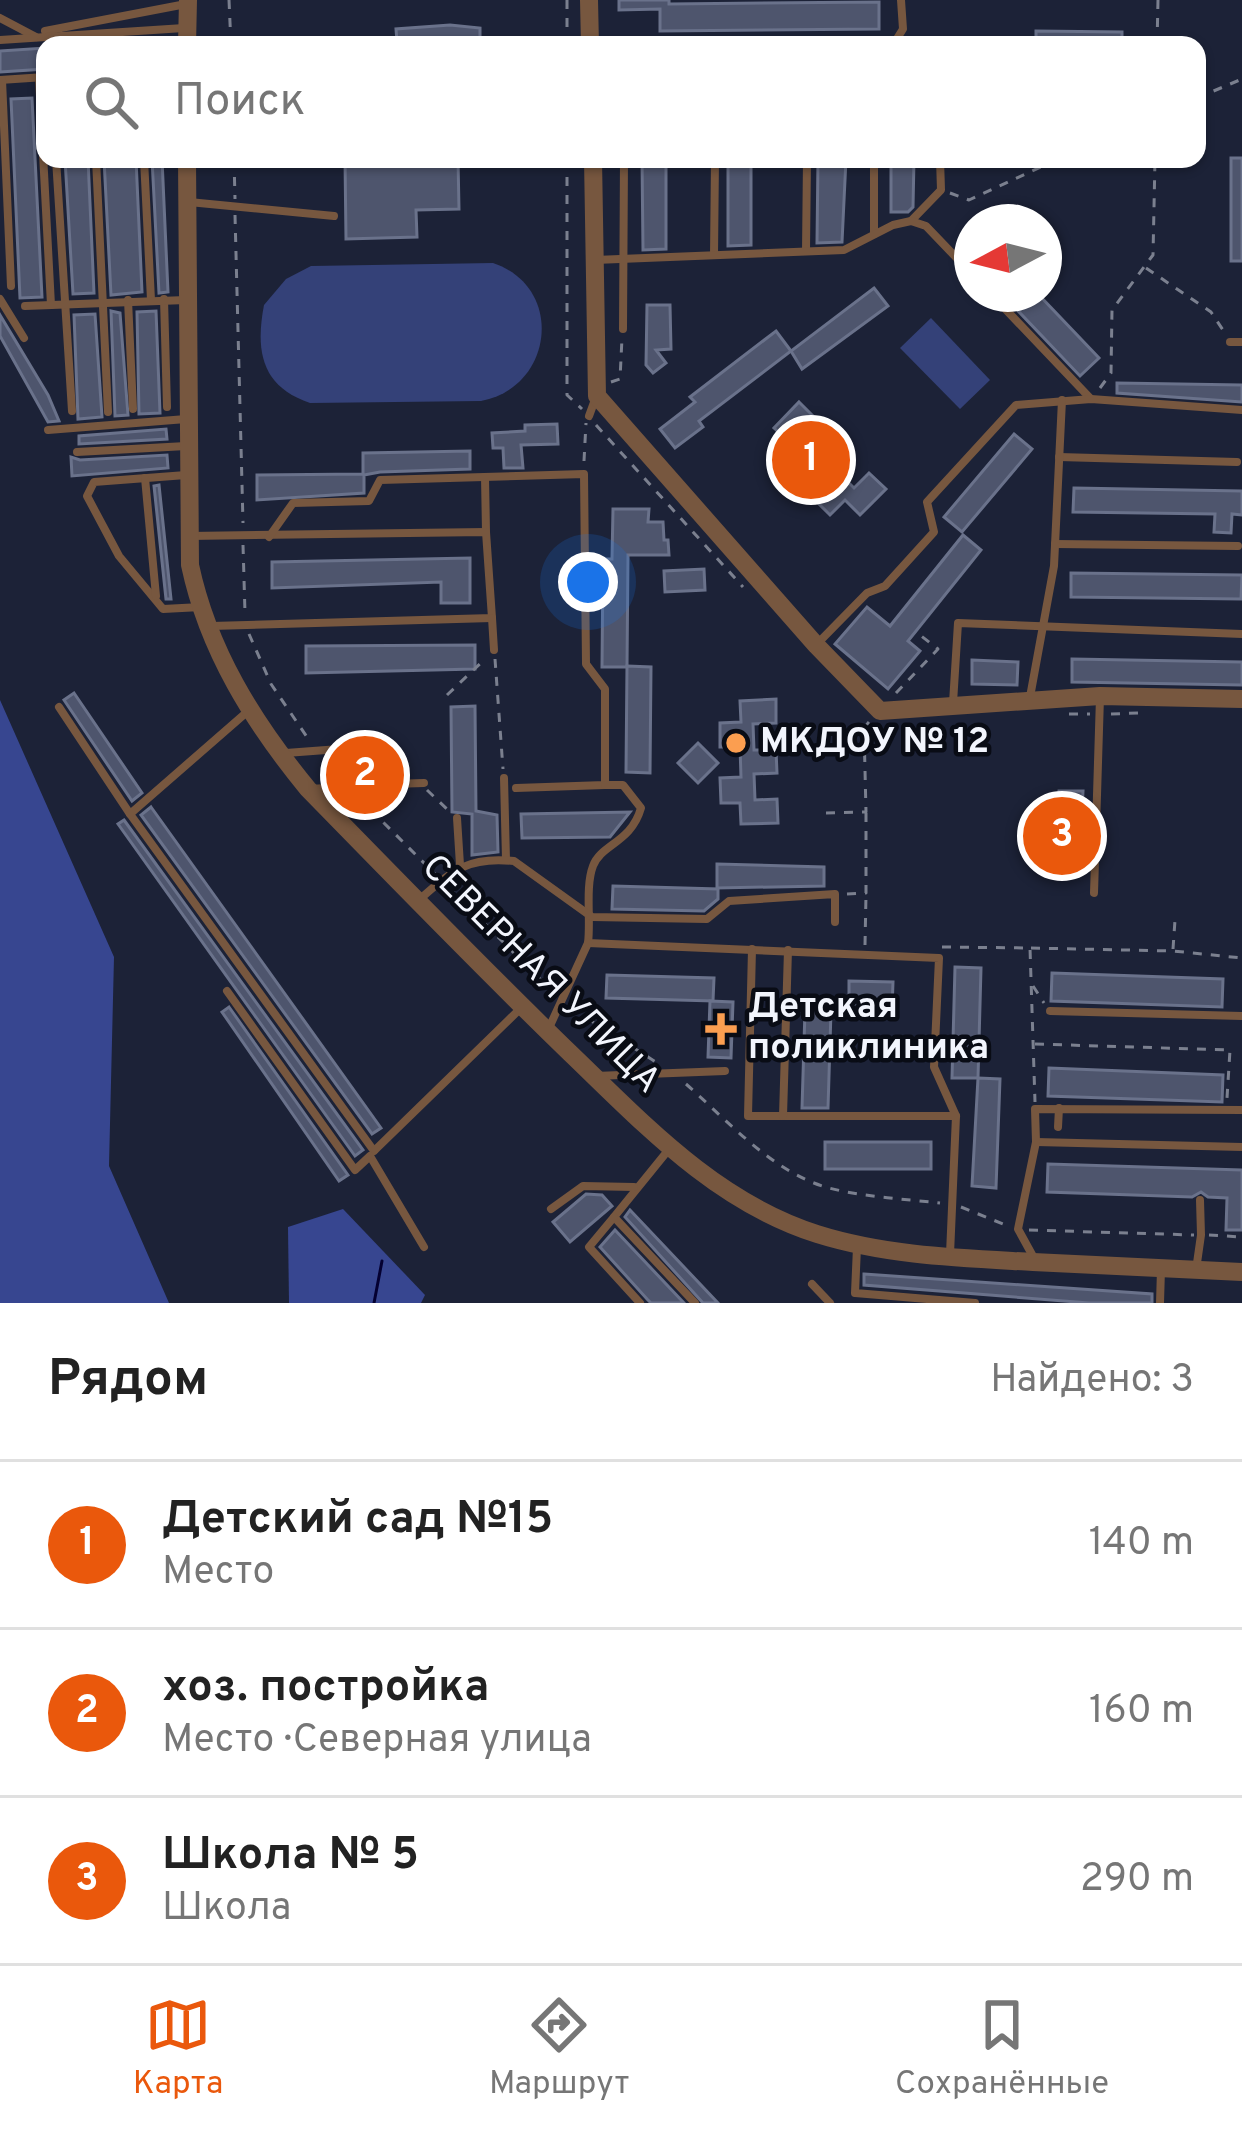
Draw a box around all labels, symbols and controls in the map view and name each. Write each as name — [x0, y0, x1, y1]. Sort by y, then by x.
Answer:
search box — [36, 36, 1206, 168]
icon: search — [78, 69, 144, 135]
text: Поиск — [174, 74, 305, 131]
north arrow — [954, 204, 1062, 312]
pin: 1 — [772, 415, 850, 505]
your location — [558, 552, 618, 612]
place label: МКДОУ № 12 — [760, 720, 989, 766]
pin: 2 — [326, 730, 404, 820]
marker: МКДОУ № 12 — [723, 730, 749, 756]
pin: 3 — [1023, 791, 1101, 881]
street label: СЕВЕРНАЯ УЛИЦА — [411, 846, 669, 1104]
place label: Детская поликлиника — [748, 985, 989, 1072]
marker: Детская поликлиника — [705, 1013, 737, 1045]
text: Рядом — [48, 1349, 208, 1414]
text: Найдено: 3 — [990, 1357, 1194, 1406]
text: Детский сад №15 — [162, 1492, 553, 1549]
text: 1 — [79, 1520, 95, 1569]
text: 140 m — [1089, 1520, 1194, 1569]
text: Место — [162, 1549, 274, 1598]
text: хоз. постройка — [162, 1660, 489, 1717]
text: 2 — [75, 1688, 99, 1737]
text: 160 m — [1089, 1688, 1194, 1737]
text: Место · Северная улица — [162, 1717, 592, 1766]
text: Школа № 5 — [162, 1828, 419, 1885]
text: 3 — [75, 1856, 99, 1905]
text: 290 m — [1080, 1856, 1194, 1905]
text: Школа — [162, 1885, 291, 1934]
tab: Карта — [133, 1992, 223, 2106]
tab: Маршрут — [489, 1992, 629, 2106]
tab: Сохранённые — [895, 1992, 1109, 2106]

